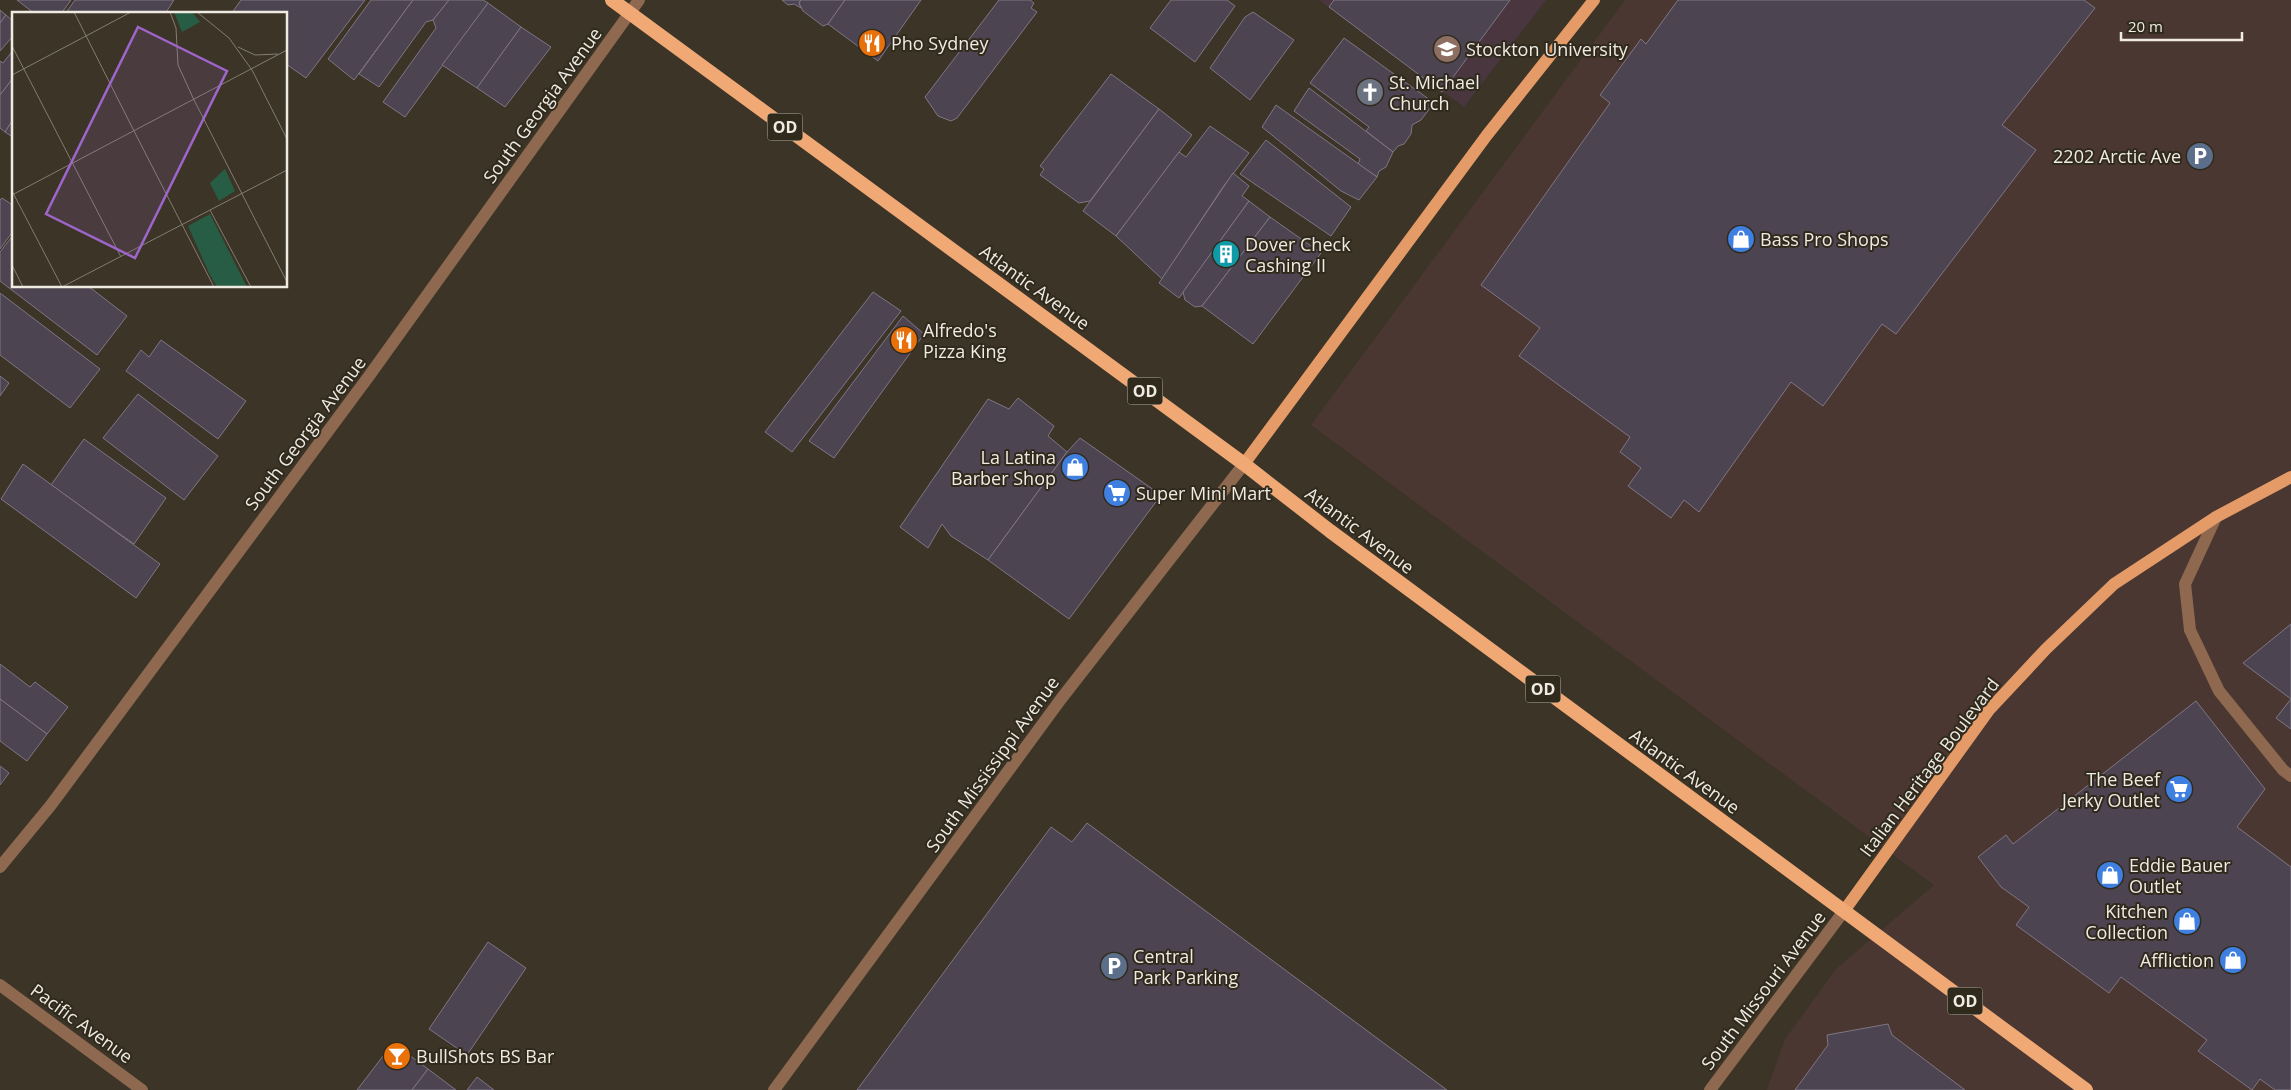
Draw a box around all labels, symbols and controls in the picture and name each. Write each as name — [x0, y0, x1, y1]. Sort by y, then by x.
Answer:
scale bar — [2121, 10, 2242, 42]
inset map — [12, 12, 288, 288]
text: 20 m — [2128, 16, 2163, 36]
street label: South Georgia Avenue — [477, 22, 607, 188]
restaurant icon: Pho Sydney — [857, 28, 887, 58]
place label: Pho Sydney — [891, 31, 989, 55]
school or university icon: Stockton University — [1432, 34, 1462, 64]
place label: Stockton University — [1466, 37, 1629, 61]
place label: St. Michael Church — [1389, 70, 1480, 115]
church icon: St. Michael Church — [1355, 77, 1385, 107]
road number: OD — [768, 114, 802, 140]
parking icon: 2202 Arctic Ave — [2185, 141, 2215, 171]
place label: 2202 Arctic Ave — [2053, 144, 2181, 168]
shop icon: Bass Pro Shops — [1726, 224, 1756, 254]
place label: Bass Pro Shops — [1760, 227, 1888, 251]
place label: Dover Check Cashing II — [1245, 232, 1351, 277]
street label: Atlantic Avenue — [975, 239, 1095, 335]
building icon: Dover Check Cashing II — [1211, 239, 1241, 269]
place label: Alfredo's Pizza King — [923, 318, 1007, 363]
restaurant icon: Alfredo's Pizza King — [889, 325, 919, 355]
street label: South Georgia Avenue — [239, 351, 371, 515]
road number: OD — [1128, 378, 1162, 404]
place label: La Latina Barber Shop — [951, 445, 1056, 490]
shop icon: La Latina Barber Shop — [1060, 452, 1090, 482]
supermarket icon: Super Mini Mart — [1102, 478, 1132, 508]
place label: Super Mini Mart — [1136, 481, 1271, 505]
street label: Atlantic Avenue — [1301, 481, 1419, 579]
street label: South Mississippi Avenue — [920, 671, 1064, 857]
street label: Italian Heritage Boulevard — [1854, 673, 2004, 861]
road number: OD — [1526, 676, 1560, 702]
street label: Atlantic Avenue — [1625, 723, 1745, 819]
place label: The Beef Jerky Outlet — [2060, 767, 2161, 812]
supermarket icon: The Beef Jerky Outlet — [2164, 774, 2194, 804]
place label: Eddie Bauer Outlet — [2129, 853, 2231, 898]
shop icon: Eddie Bauer Outlet — [2095, 860, 2125, 890]
place label: Kitchen Collection — [2085, 899, 2168, 944]
street label: South Missouri Avenue — [1695, 906, 1831, 1074]
shop icon: Kitchen Collection — [2172, 906, 2202, 936]
place label: Central Park Parking — [1133, 944, 1239, 989]
shop icon: Affliction — [2218, 945, 2248, 975]
place label: Affliction — [2140, 948, 2214, 972]
parking icon: Central Park Parking — [1099, 951, 1129, 981]
street label: Pacific Avenue — [26, 978, 138, 1068]
road number: OD — [1948, 988, 1982, 1014]
bar icon: BullShots BS Bar — [382, 1041, 412, 1071]
place label: BullShots BS Bar — [416, 1044, 555, 1068]

